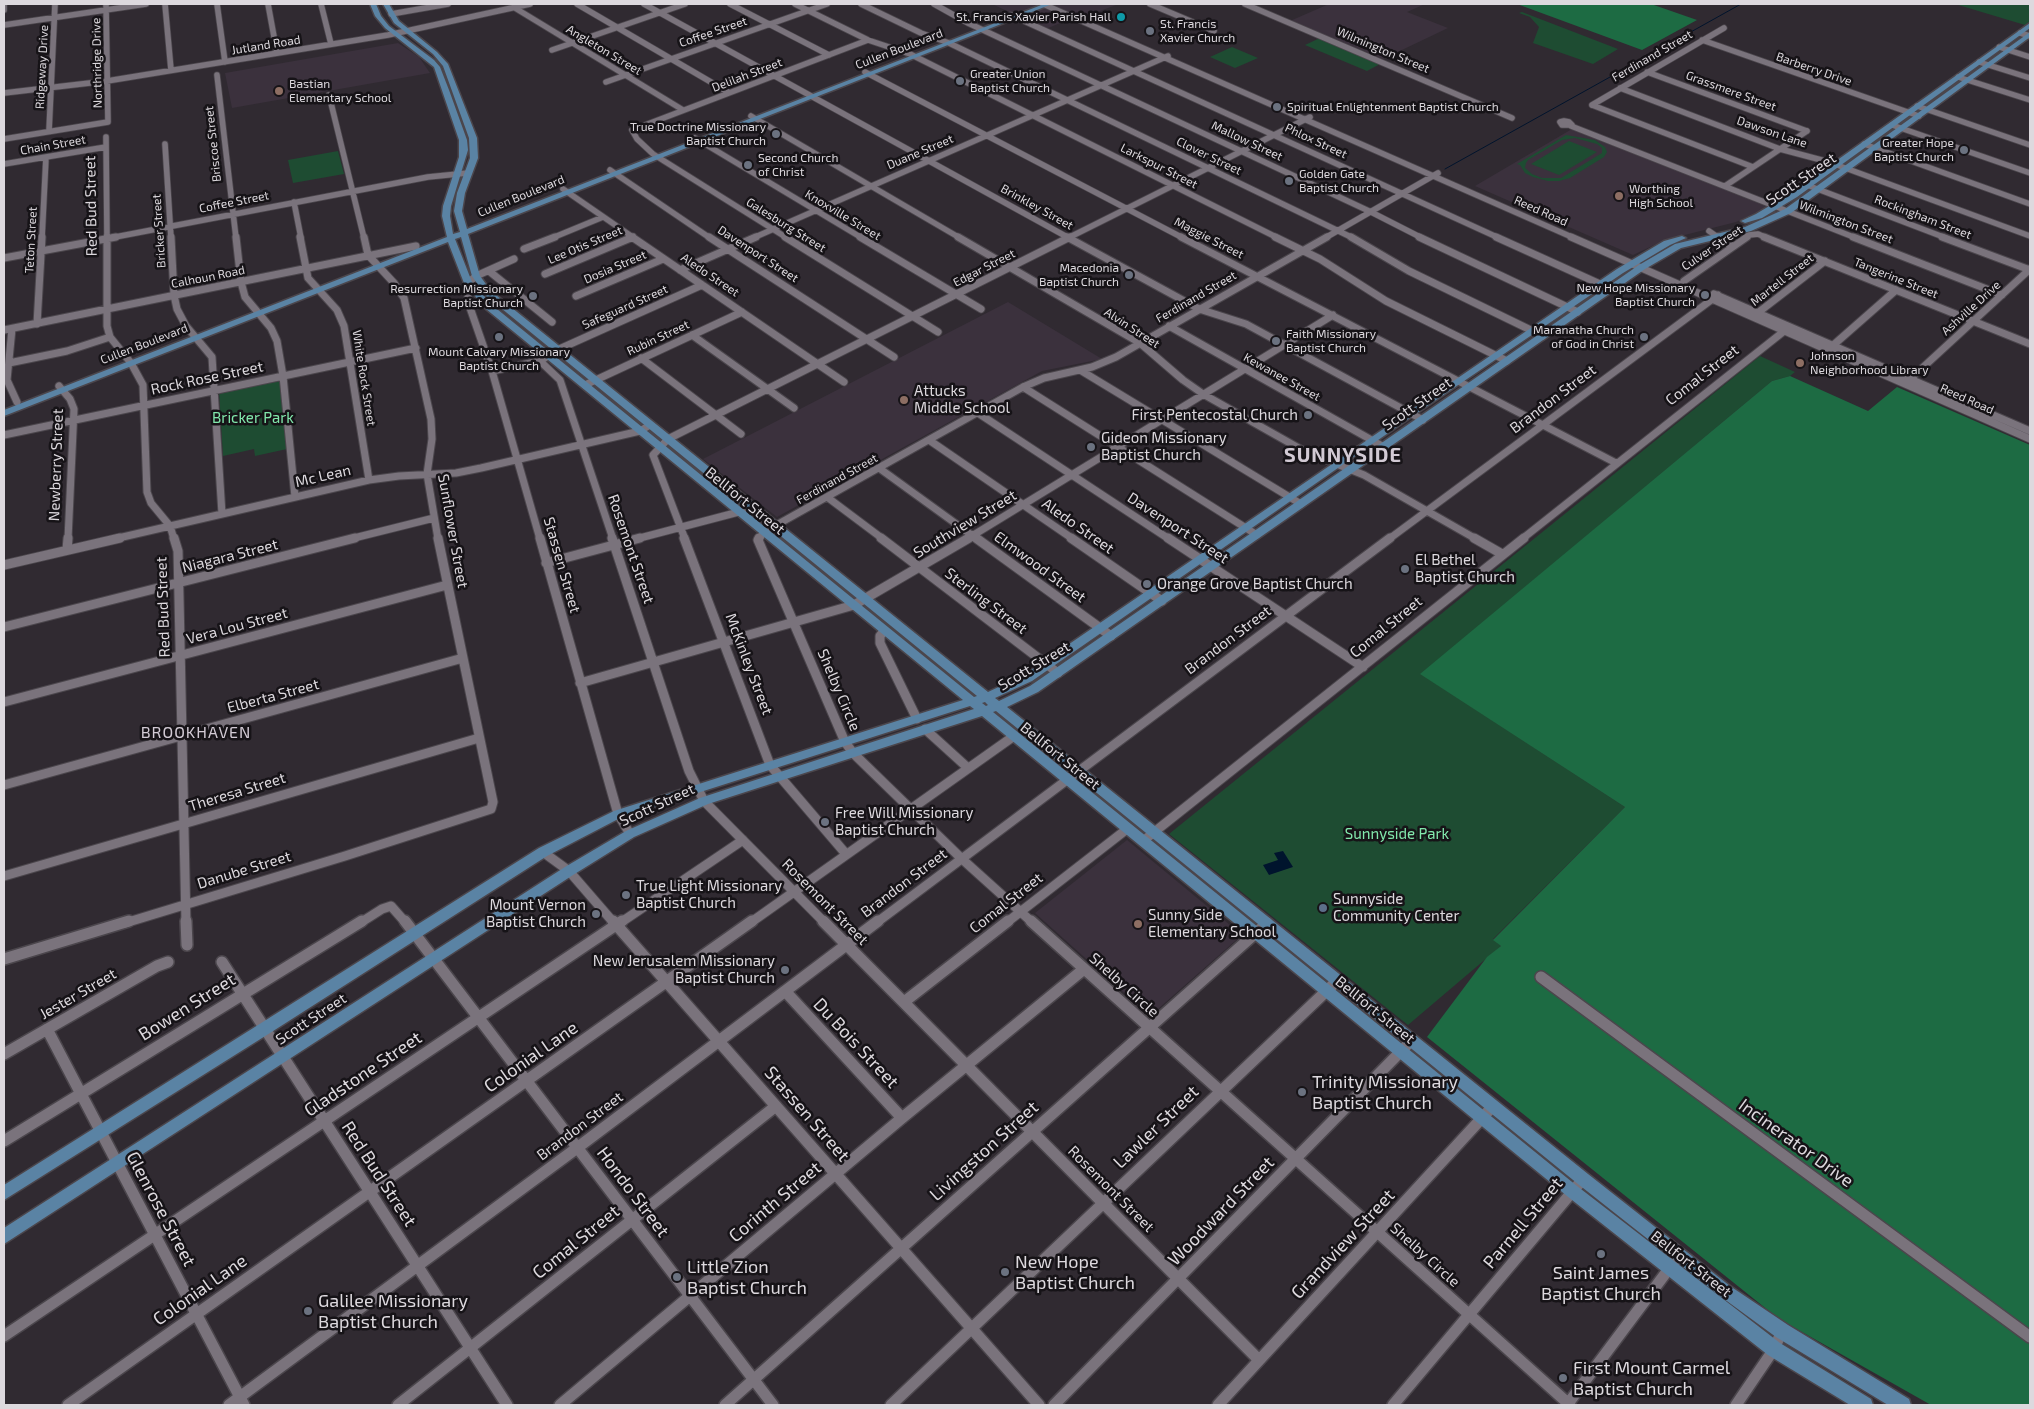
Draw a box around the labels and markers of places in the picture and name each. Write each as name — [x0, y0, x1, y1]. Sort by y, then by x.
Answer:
place label: St. Francis Xavier Parish Hall — [956, 10, 1111, 24]
marker: St. Francis Xavier Parish Hall — [1115, 11, 1127, 23]
place label: St. Francis Xavier Church — [1160, 17, 1235, 45]
marker: St. Francis Xavier Church — [1144, 25, 1156, 37]
place label: Greater Union Baptist Church — [970, 67, 1050, 95]
marker: Greater Union Baptist Church — [954, 75, 966, 87]
place label: Bastian Elementary School — [289, 77, 391, 105]
marker: Bastian Elementary School — [273, 85, 285, 97]
place label: Spiritual Enlightenment Baptist Church — [1287, 100, 1499, 114]
marker: Spiritual Enlightenment Baptist Church — [1271, 101, 1283, 113]
place label: True Doctrine Missionary Baptist Church — [630, 120, 766, 148]
marker: True Doctrine Missionary Baptist Church — [770, 128, 782, 140]
place label: Greater Hope Baptist Church — [1874, 136, 1954, 164]
marker: Greater Hope Baptist Church — [1958, 144, 1970, 156]
place label: Second Church of Christ — [758, 151, 838, 179]
marker: Second Church of Christ — [742, 159, 754, 171]
place label: Golden Gate Baptist Church — [1299, 167, 1379, 195]
marker: Golden Gate Baptist Church — [1283, 175, 1295, 187]
place label: Worthing High School — [1629, 182, 1693, 210]
marker: Worthing High School — [1613, 190, 1625, 202]
place label: Macedonia Baptist Church — [1039, 261, 1119, 289]
marker: Macedonia Baptist Church — [1123, 269, 1135, 281]
place label: New Hope Missionary Baptist Church — [1576, 281, 1695, 309]
place label: Resurrection Missionary Baptist Church — [390, 282, 523, 310]
marker: New Hope Missionary Baptist Church — [1699, 289, 1711, 301]
marker: Resurrection Missionary Baptist Church — [527, 290, 539, 302]
place label: Maranatha Church of God in Christ — [1533, 323, 1634, 351]
place label: Faith Missionary Baptist Church — [1286, 327, 1376, 355]
marker: Mount Calvary Missionary Baptist Church — [493, 331, 505, 343]
marker: Maranatha Church of God in Christ — [1638, 331, 1650, 343]
marker: Faith Missionary Baptist Church — [1270, 335, 1282, 347]
place label: Mount Calvary Missionary Baptist Church — [428, 345, 570, 373]
place label: Johnson Neighborhood Library — [1810, 349, 1929, 377]
marker: Johnson Neighborhood Library — [1794, 357, 1806, 369]
place label: Attucks Middle School — [914, 382, 1010, 417]
marker: Attucks Middle School — [898, 394, 910, 406]
place label: First Pentecostal Church — [1131, 406, 1298, 424]
marker: First Pentecostal Church — [1302, 409, 1314, 421]
place label: Gideon Missionary Baptist Church — [1101, 429, 1227, 464]
marker: Gideon Missionary Baptist Church — [1085, 441, 1097, 453]
place label: El Bethel Baptist Church — [1415, 551, 1515, 586]
marker: El Bethel Baptist Church — [1399, 563, 1411, 575]
place label: Orange Grove Baptist Church — [1157, 575, 1353, 593]
marker: Orange Grove Baptist Church — [1141, 578, 1153, 590]
place label: Free Will Missionary Baptist Church — [835, 804, 974, 839]
marker: Free Will Missionary Baptist Church — [819, 816, 831, 828]
place label: True Light Missionary Baptist Church — [636, 877, 782, 912]
marker: True Light Missionary Baptist Church — [620, 889, 632, 901]
place label: Sunnyside Community Center — [1333, 890, 1459, 925]
place label: Mount Vernon Baptist Church — [486, 896, 586, 931]
marker: Sunnyside Community Center — [1317, 902, 1329, 914]
place label: Sunny Side Elementary School — [1148, 906, 1276, 941]
marker: Mount Vernon Baptist Church — [590, 908, 602, 920]
marker: Sunny Side Elementary School — [1132, 918, 1144, 930]
place label: New Jerusalem Missionary Baptist Church — [593, 952, 775, 987]
marker: New Jerusalem Missionary Baptist Church — [779, 964, 791, 976]
place label: Trinity Missionary Baptist Church — [1312, 1071, 1458, 1114]
marker: Trinity Missionary Baptist Church — [1296, 1086, 1308, 1098]
marker: Saint James Baptist Church — [1595, 1248, 1607, 1260]
place label: New Hope Baptist Church — [1015, 1251, 1135, 1294]
place label: Little Zion Baptist Church — [687, 1256, 807, 1298]
place label: Saint James Baptist Church — [1541, 1262, 1661, 1304]
marker: New Hope Baptist Church — [999, 1266, 1011, 1278]
marker: Little Zion Baptist Church — [671, 1271, 683, 1283]
place label: Galilee Missionary Baptist Church — [318, 1290, 468, 1332]
marker: Galilee Missionary Baptist Church — [302, 1305, 314, 1317]
place label: First Mount Carmel Baptist Church — [1573, 1357, 1730, 1400]
marker: First Mount Carmel Baptist Church — [1557, 1372, 1569, 1384]

